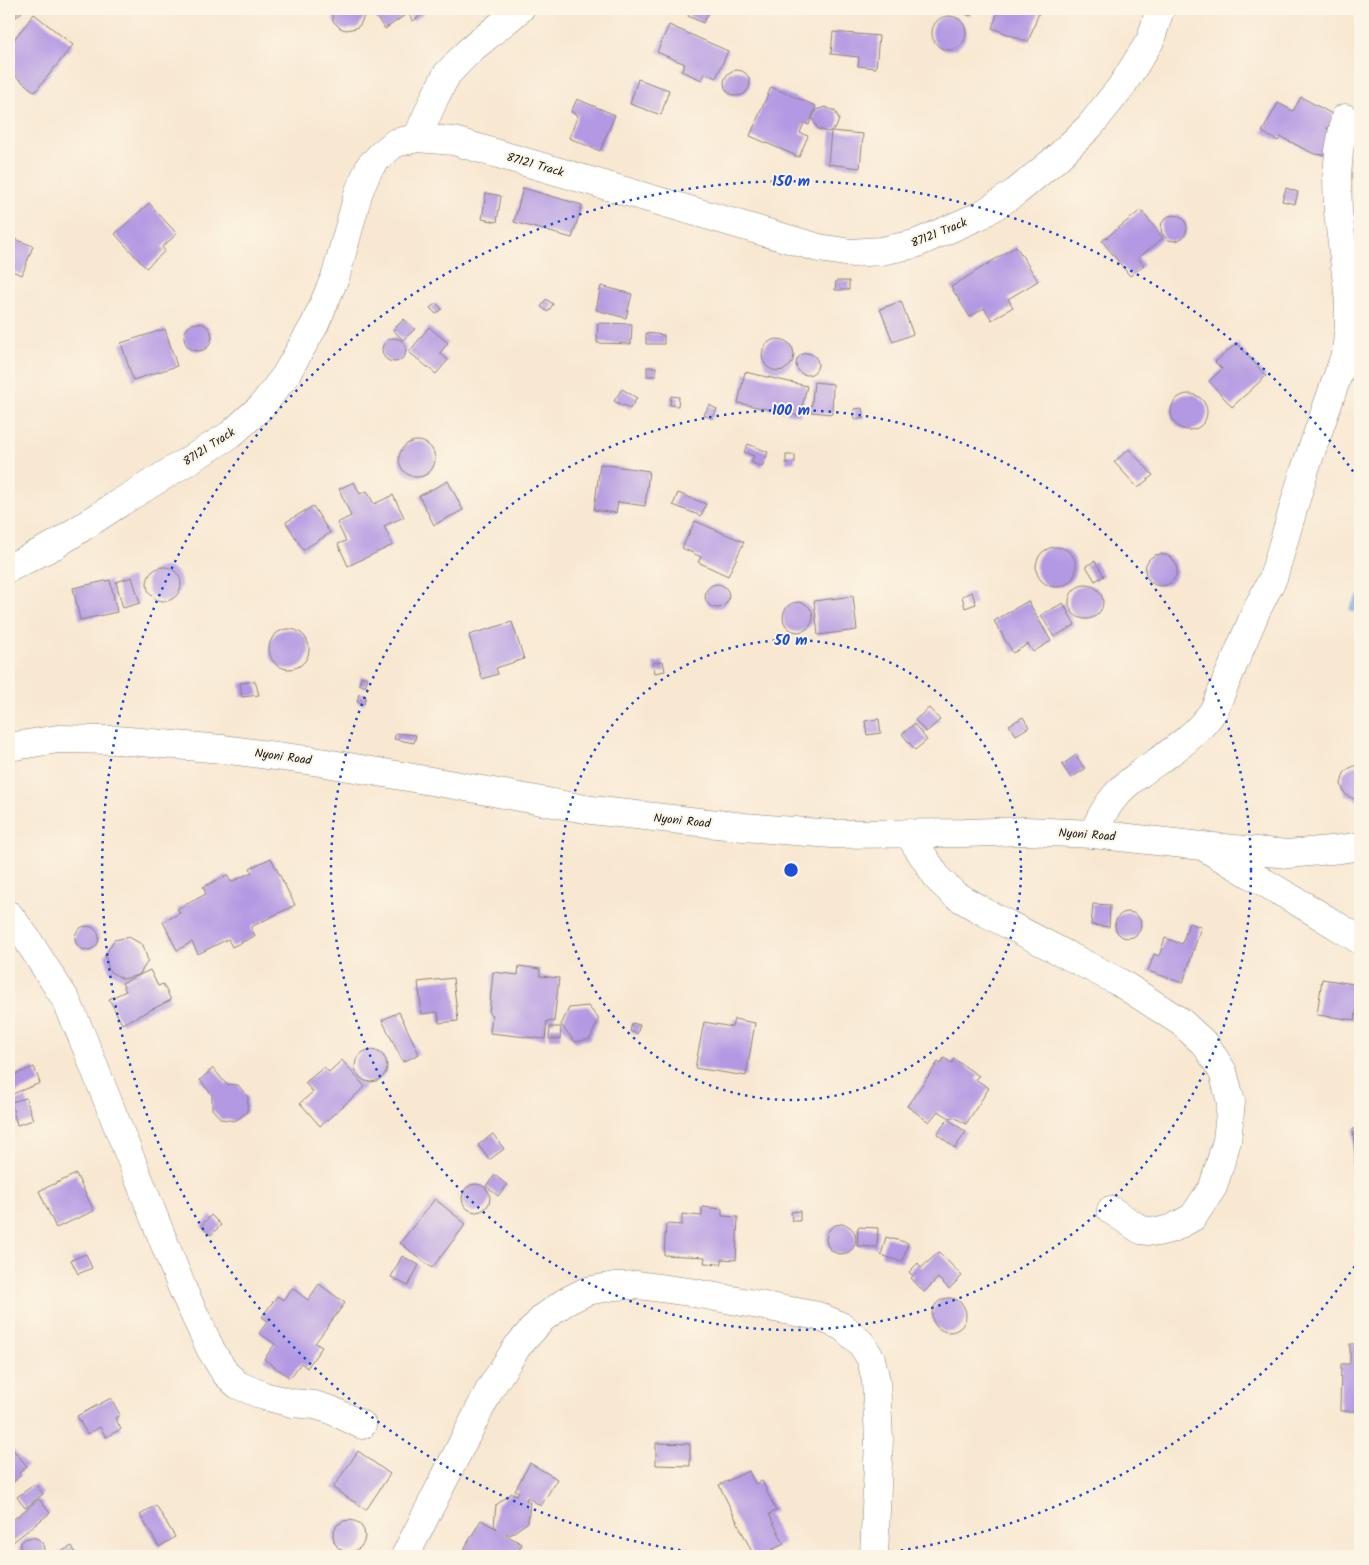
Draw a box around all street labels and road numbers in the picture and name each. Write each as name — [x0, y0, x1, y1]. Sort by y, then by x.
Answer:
street label: 87121 Track — [504, 148, 566, 182]
street label: 87121 Track — [908, 213, 970, 253]
street label: 87121 Track — [179, 423, 239, 471]
street label: Nyoni Road — [253, 744, 314, 771]
street label: Nyoni Road — [653, 809, 712, 834]
street label: Nyoni Road — [1058, 824, 1117, 847]

